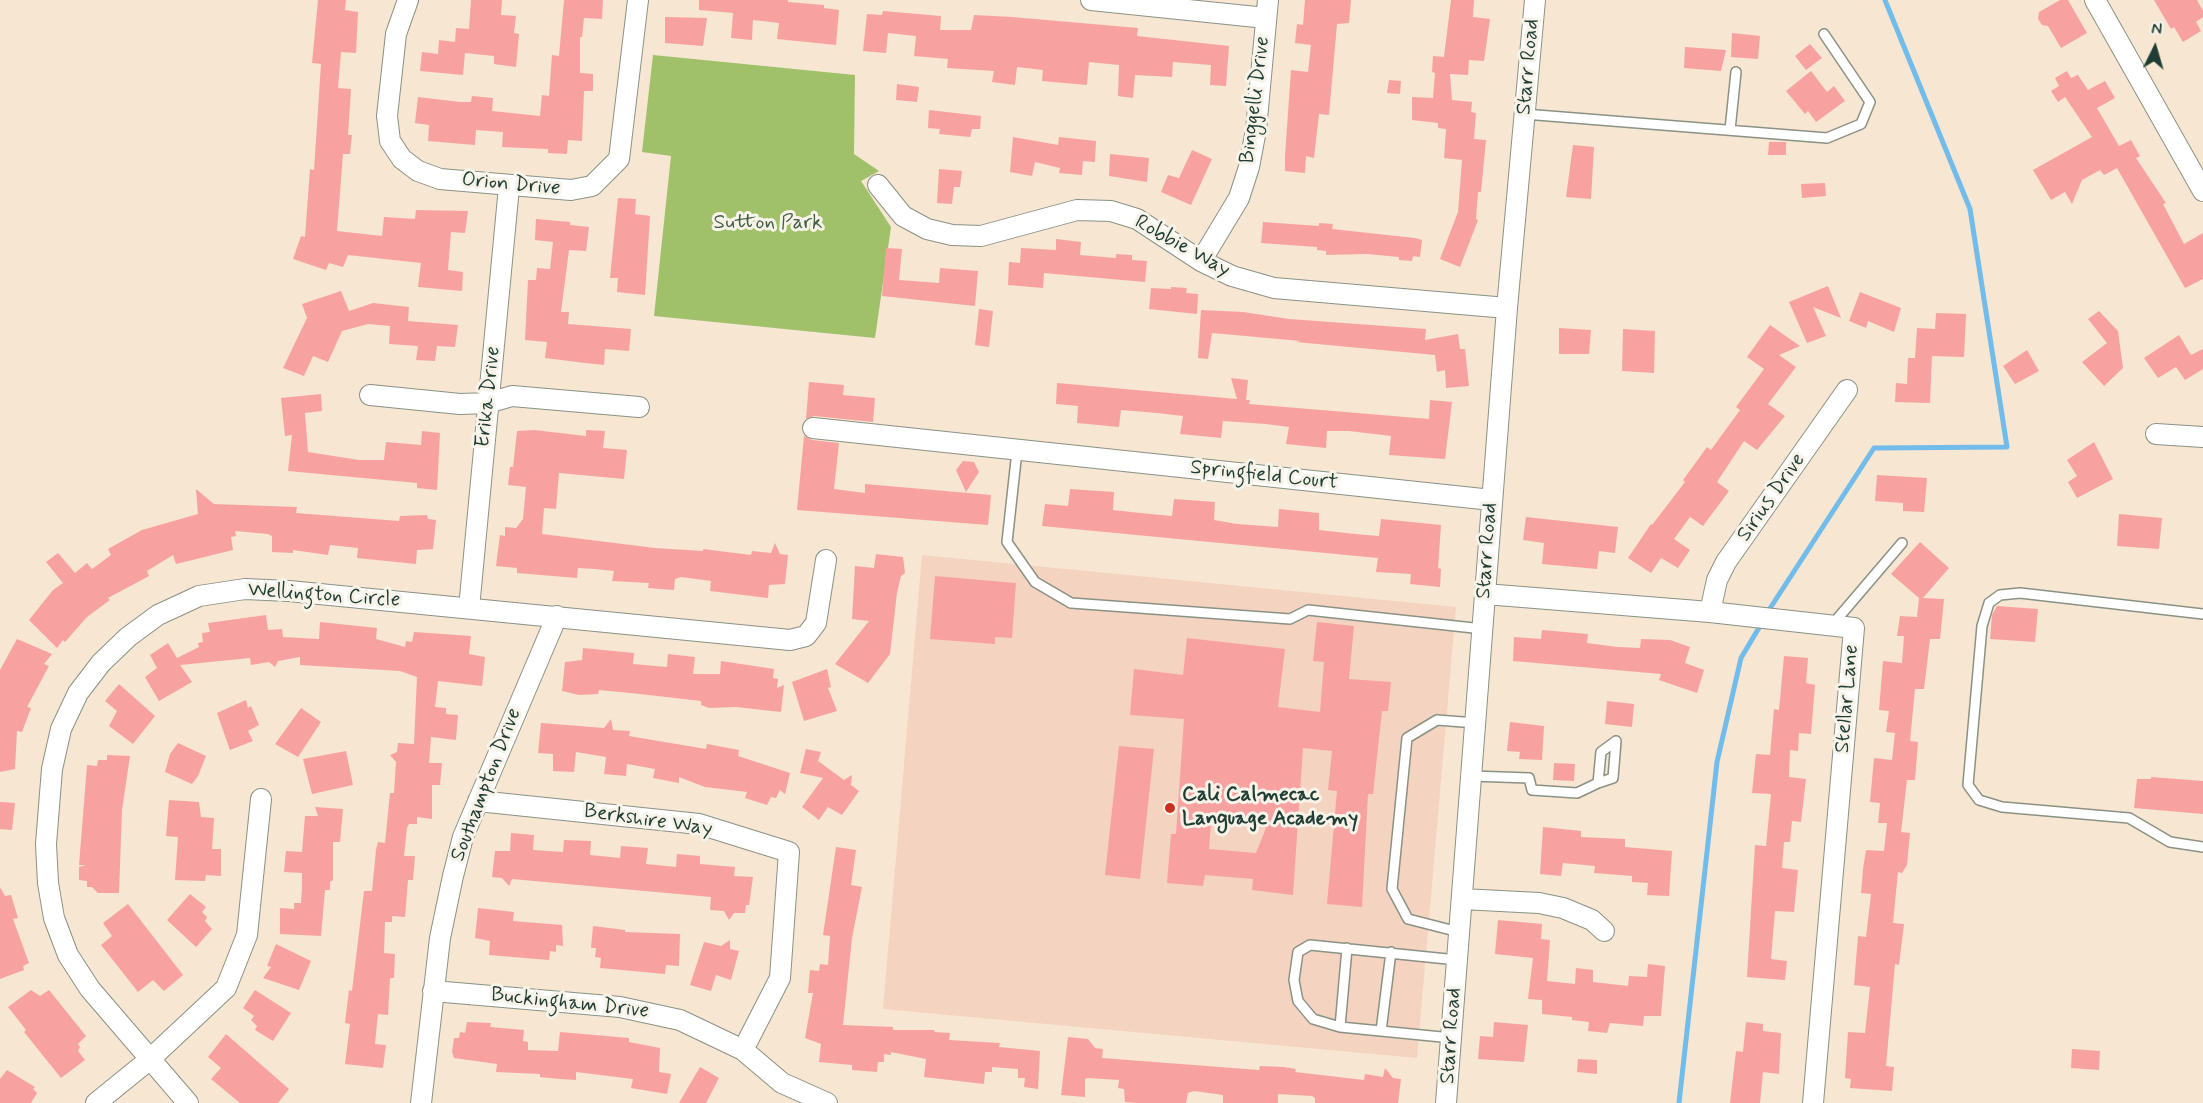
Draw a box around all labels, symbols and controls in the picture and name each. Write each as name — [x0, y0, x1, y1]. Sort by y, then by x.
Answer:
street label: Starr Road — [1512, 18, 1546, 116]
north arrow — [2125, 18, 2185, 78]
text: N — [2150, 19, 2163, 40]
street label: Binggelli Drive — [1236, 35, 1276, 165]
street label: Orion Drive — [461, 168, 561, 202]
street label: Robbie Way — [1130, 210, 1234, 284]
park label: Sutton Park — [714, 211, 822, 237]
street label: Erika Drive — [471, 345, 507, 449]
street label: Sirius Drive — [1732, 449, 1812, 547]
street label: Springfield Court — [1189, 456, 1339, 496]
street label: Starr Road — [1472, 502, 1504, 600]
street label: Wellington Circle — [247, 578, 401, 614]
street label: Stellar Lane — [1831, 644, 1865, 754]
street label: Southampton Drive — [446, 705, 528, 865]
place label: Cali Calmecac Language Academy — [1182, 783, 1358, 833]
street label: Berkshire Way — [582, 800, 714, 842]
marker: Cali Calmecac Language Academy — [1163, 801, 1177, 815]
street label: Buckingham Drive — [490, 983, 650, 1025]
street label: Starr Road — [1436, 987, 1468, 1085]

